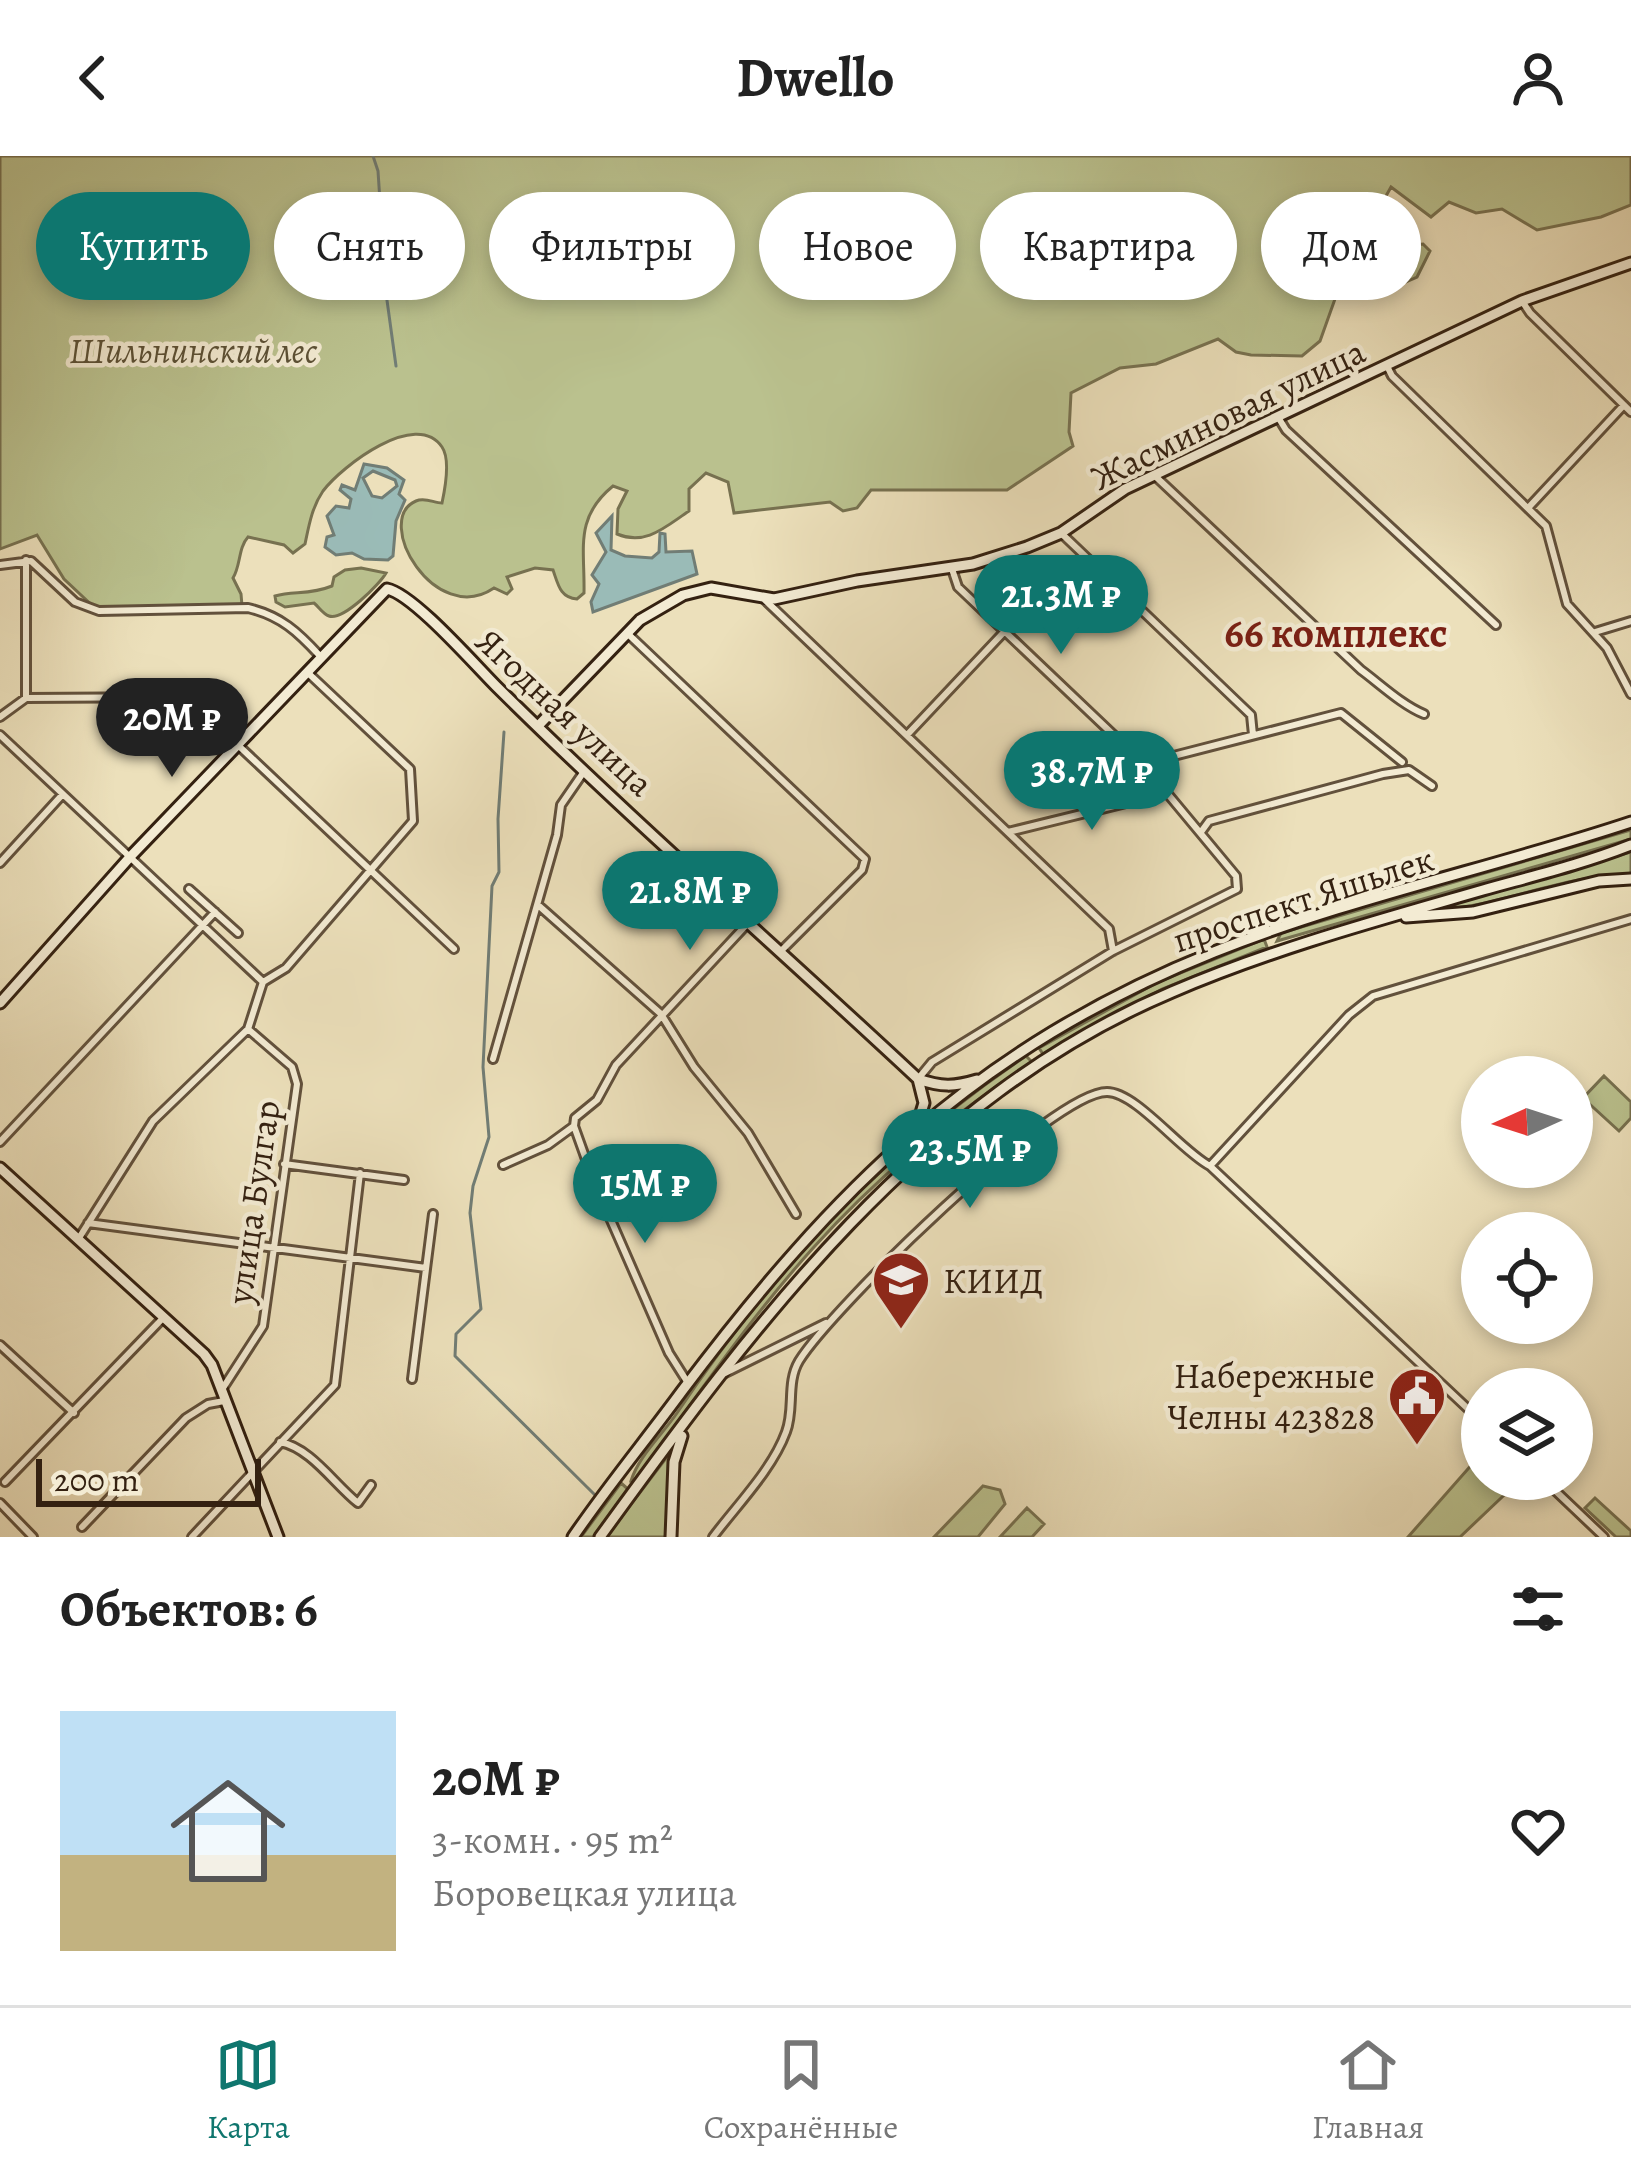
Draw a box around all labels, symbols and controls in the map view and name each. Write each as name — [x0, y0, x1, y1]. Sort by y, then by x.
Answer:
text: Dwello — [736, 41, 895, 115]
icon: back — [60, 45, 126, 111]
icon: person — [1505, 45, 1571, 111]
chip: Купить — [36, 192, 250, 300]
chip: Снять — [274, 192, 465, 300]
chip: Фильтры — [489, 192, 735, 300]
chip: Новое — [759, 192, 956, 300]
chip: Квартира — [980, 192, 1237, 300]
chip: Дом — [1261, 192, 1421, 300]
park label: Шильнинский лес — [69, 326, 318, 375]
street label: Жасминовая улица — [1083, 326, 1374, 502]
pin: 21.3M ₽ — [950, 555, 1172, 657]
text: 21.3M ₽ — [1001, 567, 1121, 620]
district label: 66 комплекс — [1224, 604, 1448, 661]
street label: Ягодная улица — [465, 617, 665, 807]
pin: 20M ₽ — [88, 678, 256, 780]
text: 20M ₽ — [123, 690, 221, 743]
pin: 38.7M ₽ — [981, 731, 1203, 833]
text: 38.7M ₽ — [1031, 743, 1153, 796]
street label: проспект Яшьлек — [1166, 834, 1440, 964]
pin: 21.8M ₽ — [579, 851, 801, 953]
text: 21.8M ₽ — [629, 863, 751, 916]
north arrow — [1461, 1056, 1593, 1188]
map controls — [1461, 1056, 1593, 1500]
street label: улица Булгар — [214, 1097, 292, 1308]
pin: 23.5M ₽ — [859, 1109, 1081, 1211]
text: 23.5M ₽ — [909, 1121, 1031, 1174]
pin: 15M ₽ — [561, 1144, 729, 1246]
text: 15M ₽ — [600, 1156, 690, 1209]
button: locate — [1461, 1212, 1593, 1344]
school or university icon: КИИД — [870, 1249, 932, 1331]
place label: КИИД — [943, 1256, 1043, 1305]
place label: Набережные Челны 423828 — [1167, 1351, 1375, 1441]
public building icon: Набережные Челны 423828 — [1386, 1365, 1448, 1447]
button: layers — [1461, 1368, 1593, 1500]
scale bar — [36, 1453, 261, 1506]
text: 200 m — [54, 1457, 139, 1502]
text: Объектов: 6 — [60, 1574, 318, 1644]
icon: filters — [1505, 1576, 1571, 1642]
text: 20M ₽ — [432, 1743, 560, 1813]
icon: home — [156, 1759, 300, 1903]
icon: heart — [1505, 1798, 1571, 1864]
text: 3-комн. · 95 m² — [432, 1813, 673, 1866]
text: Боровецкая улица — [432, 1866, 737, 1919]
tab: Карта — [207, 2032, 290, 2149]
tab: Сохранённые — [704, 2032, 898, 2149]
tab: Главная — [1312, 2032, 1424, 2149]

